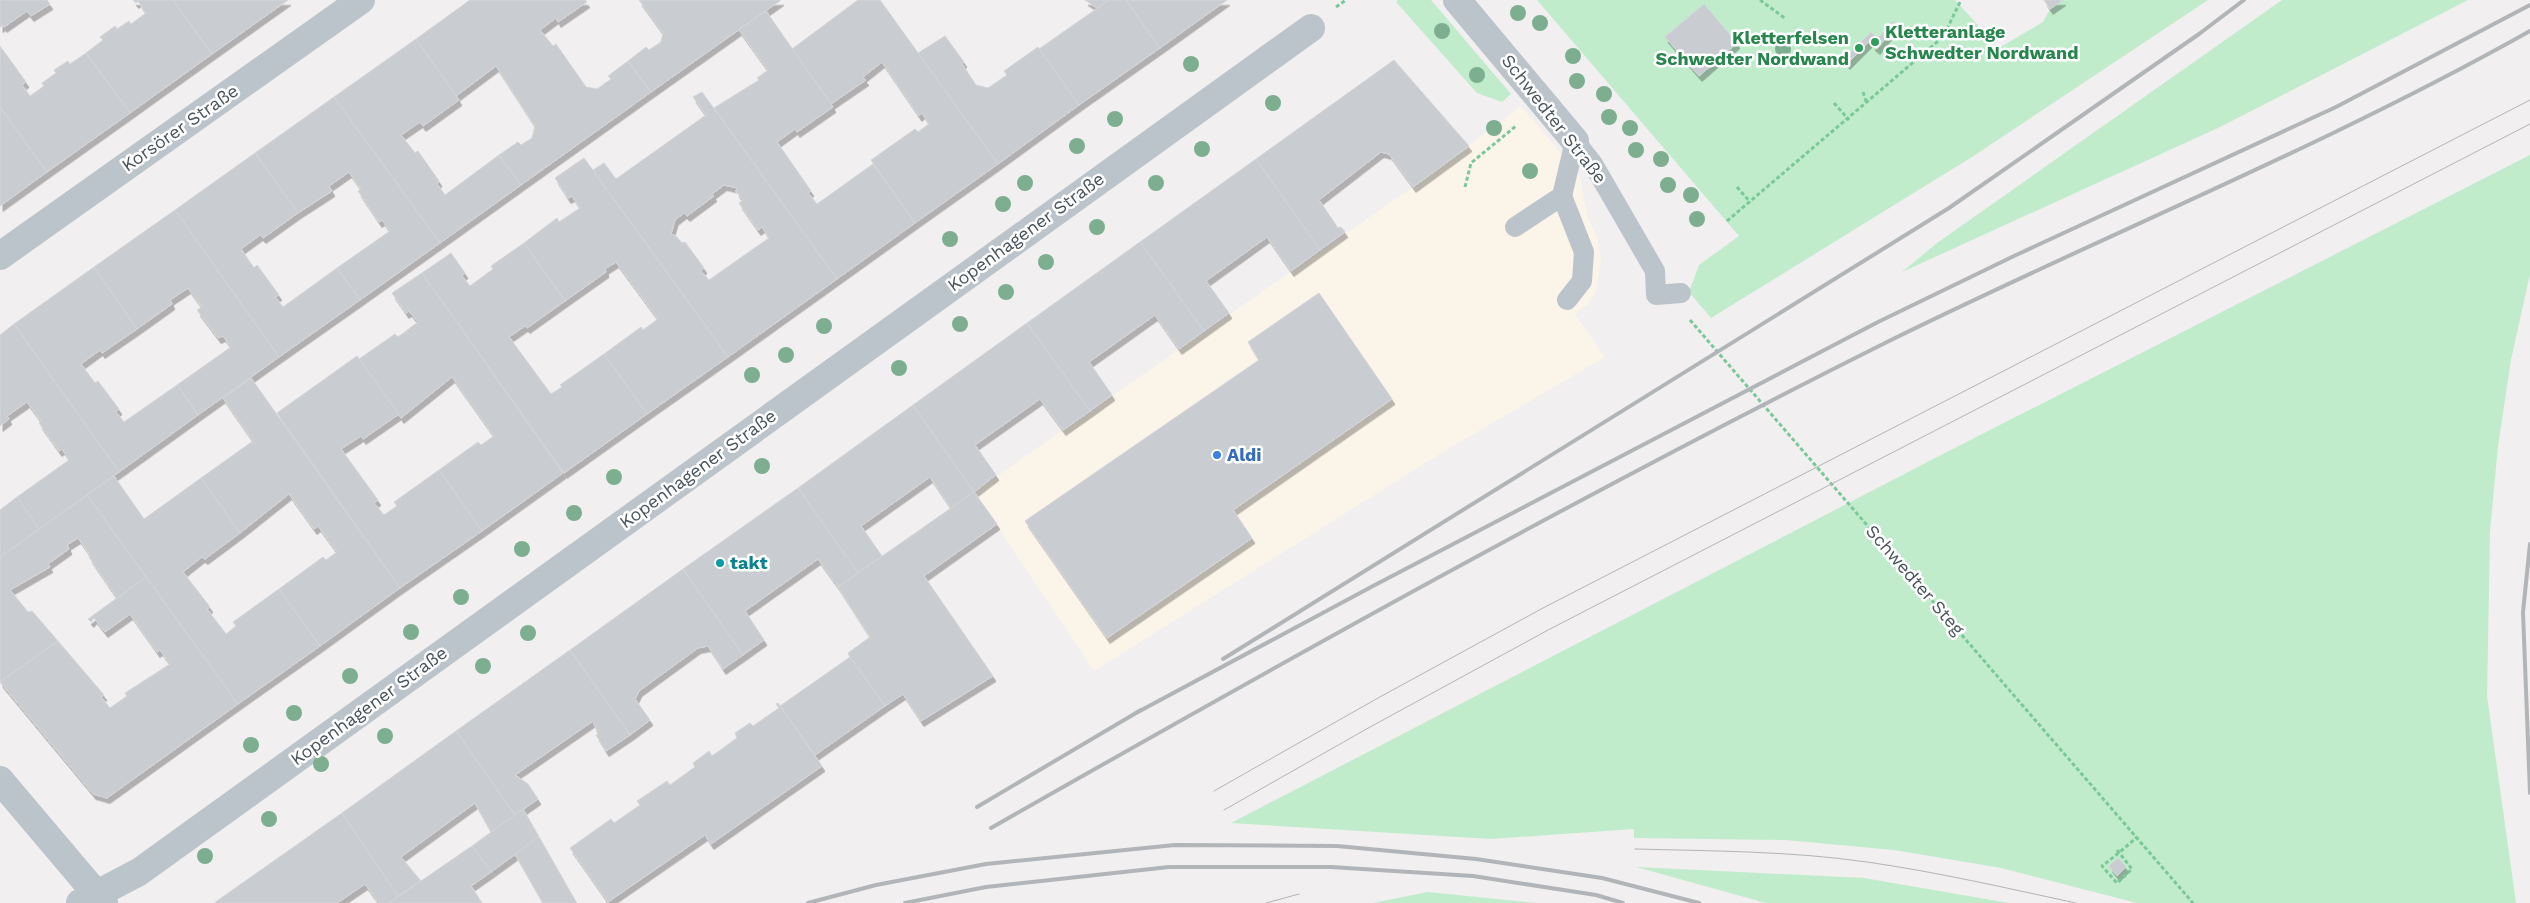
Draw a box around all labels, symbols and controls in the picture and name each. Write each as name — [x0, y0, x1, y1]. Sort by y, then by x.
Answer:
place label: Kletteranlage Schwedter Nordwand — [1885, 21, 2078, 63]
place label: Kletterfelsen Schwedter Nordwand — [1656, 27, 1849, 69]
marker: Kletteranlage Schwedter Nordwand — [1869, 36, 1881, 48]
marker: Kletterfelsen Schwedter Nordwand — [1853, 42, 1865, 54]
street label: Schwedter Straße — [1498, 50, 1611, 187]
street label: Korsörer Straße — [117, 80, 242, 176]
street label: Kopenhagener Straße — [943, 168, 1108, 295]
street label: Kopenhagener Straße — [615, 405, 780, 532]
place label: Aldi — [1227, 444, 1262, 465]
marker: Aldi — [1211, 449, 1223, 461]
street label: Schwedter Steg — [1862, 520, 1969, 639]
place label: takt — [730, 552, 768, 573]
marker: takt — [714, 557, 726, 569]
street label: Kopenhagener Straße — [286, 642, 451, 769]

